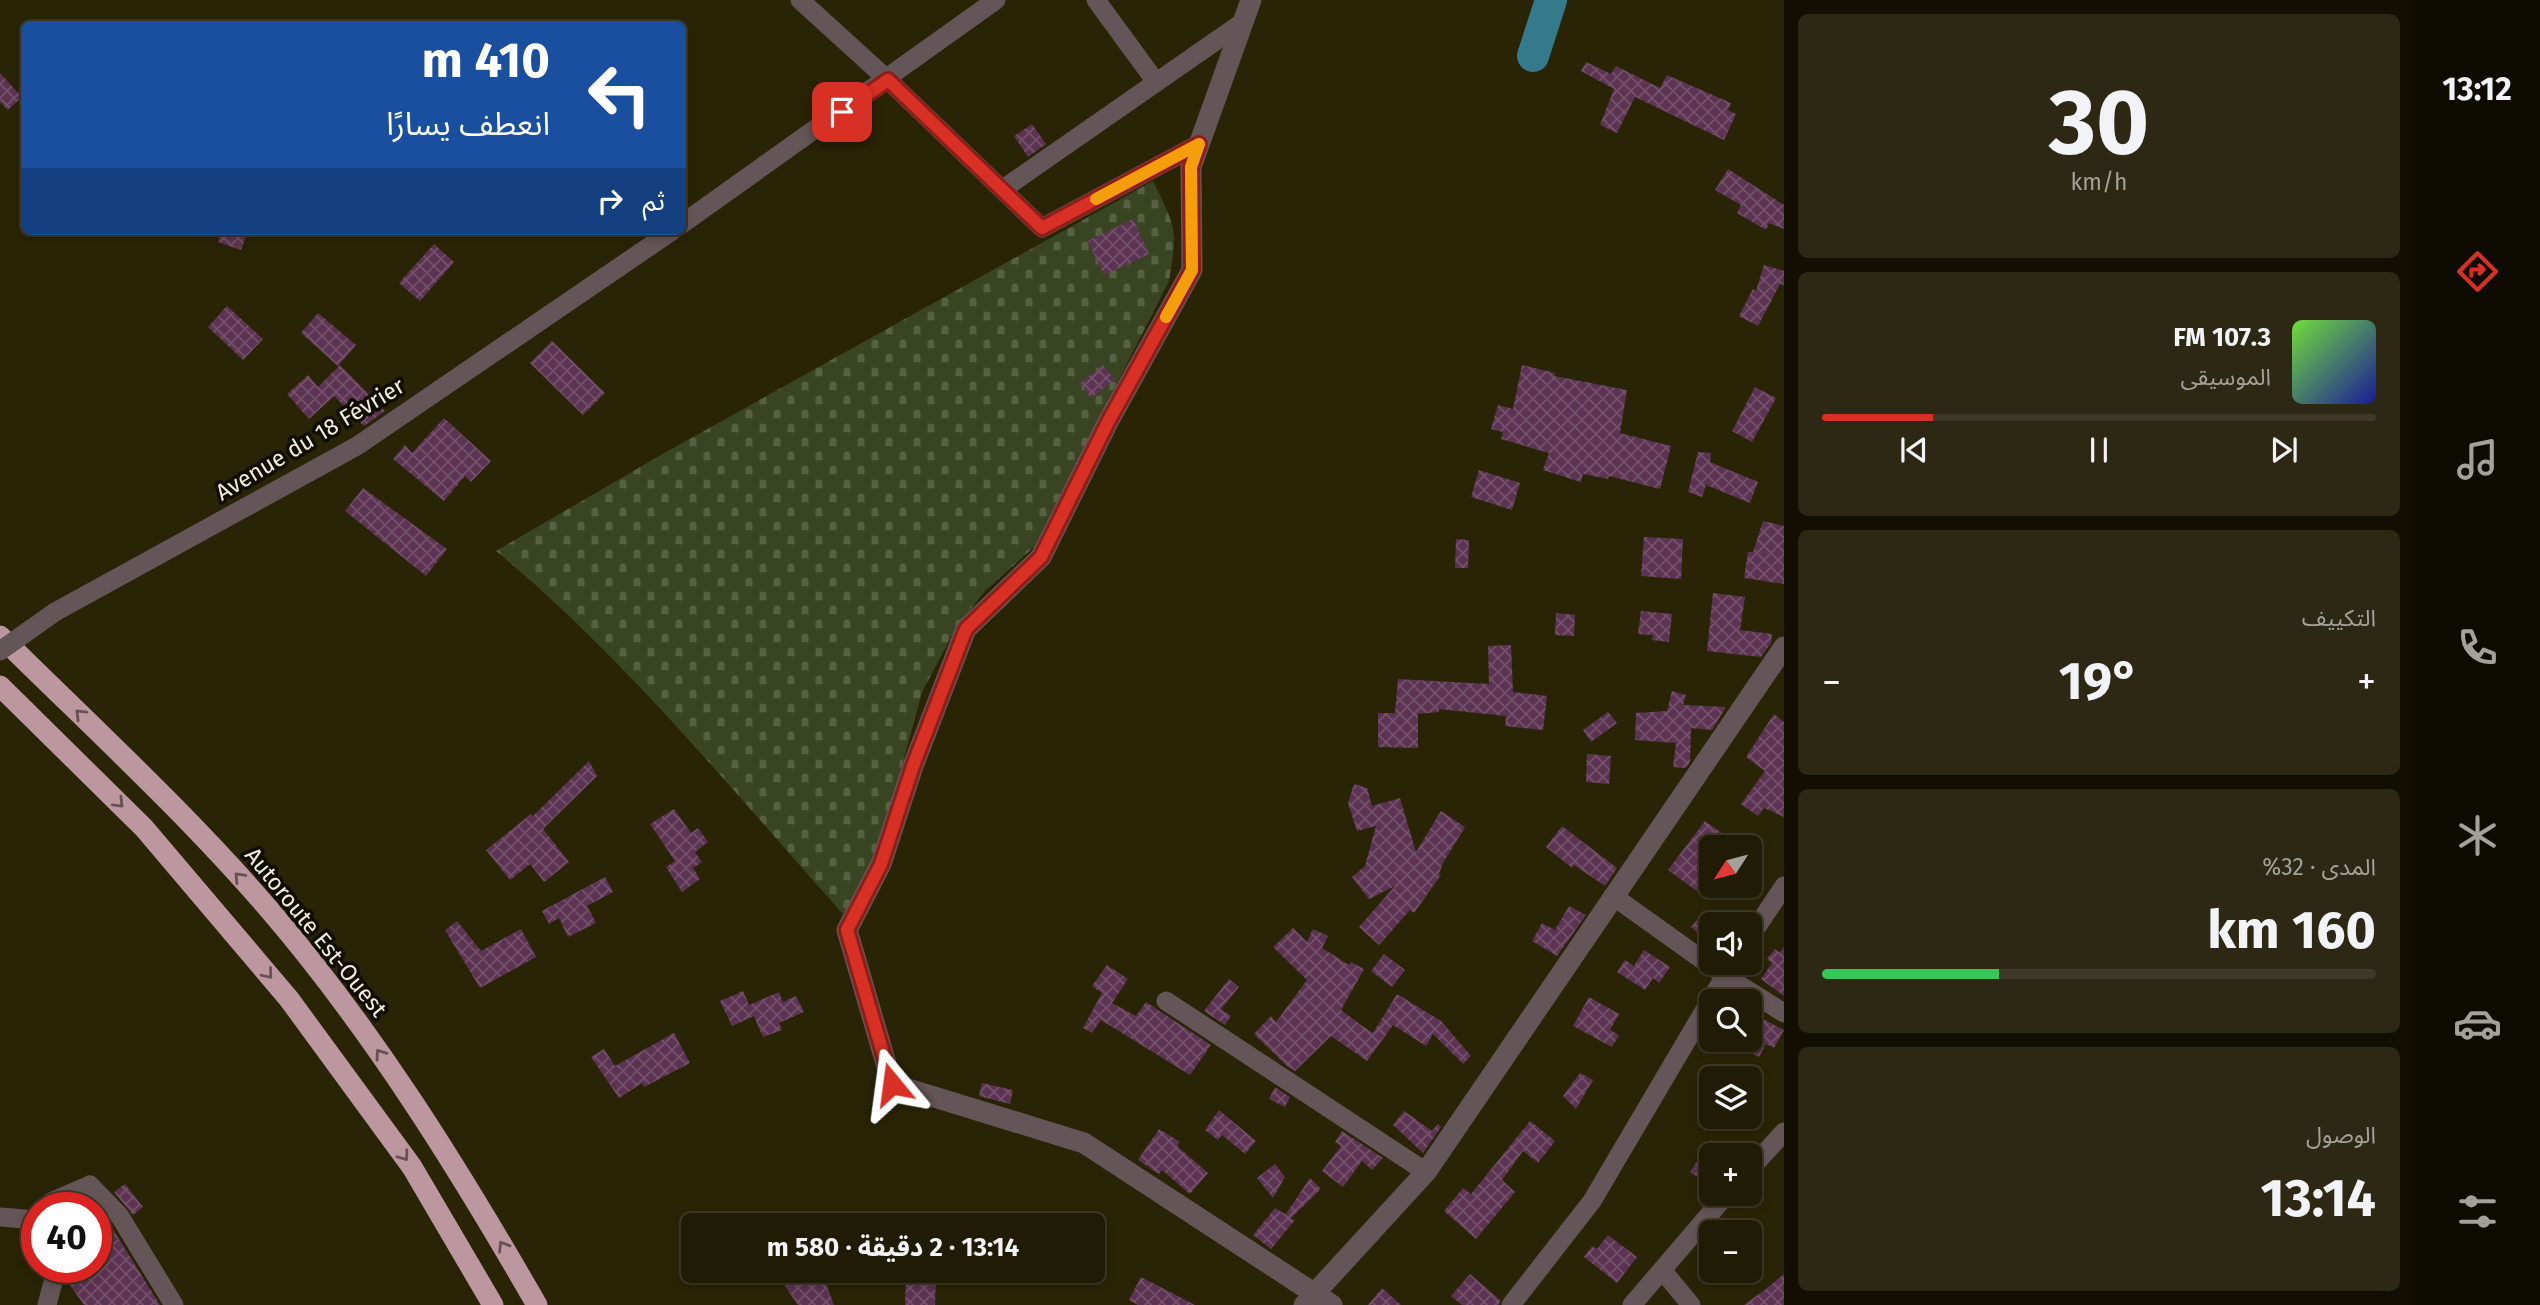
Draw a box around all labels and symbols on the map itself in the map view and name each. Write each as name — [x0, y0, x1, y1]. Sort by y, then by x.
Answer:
pin — [812, 82, 872, 142]
street label: Avenue du 18 Février — [210, 371, 410, 506]
one-way arrow — [75, 710, 88, 723]
one-way arrow — [110, 794, 123, 807]
north arrow — [1699, 835, 1762, 898]
street label: Autoroute Est-Ouest — [239, 842, 393, 1023]
one-way arrow — [234, 872, 247, 885]
one-way arrow — [260, 966, 272, 979]
position arrow — [855, 1047, 929, 1121]
one-way arrow — [376, 1049, 388, 1062]
one-way arrow — [396, 1149, 408, 1161]
speed limit sign: 40 — [21, 1192, 112, 1283]
one-way arrow — [498, 1241, 511, 1254]

